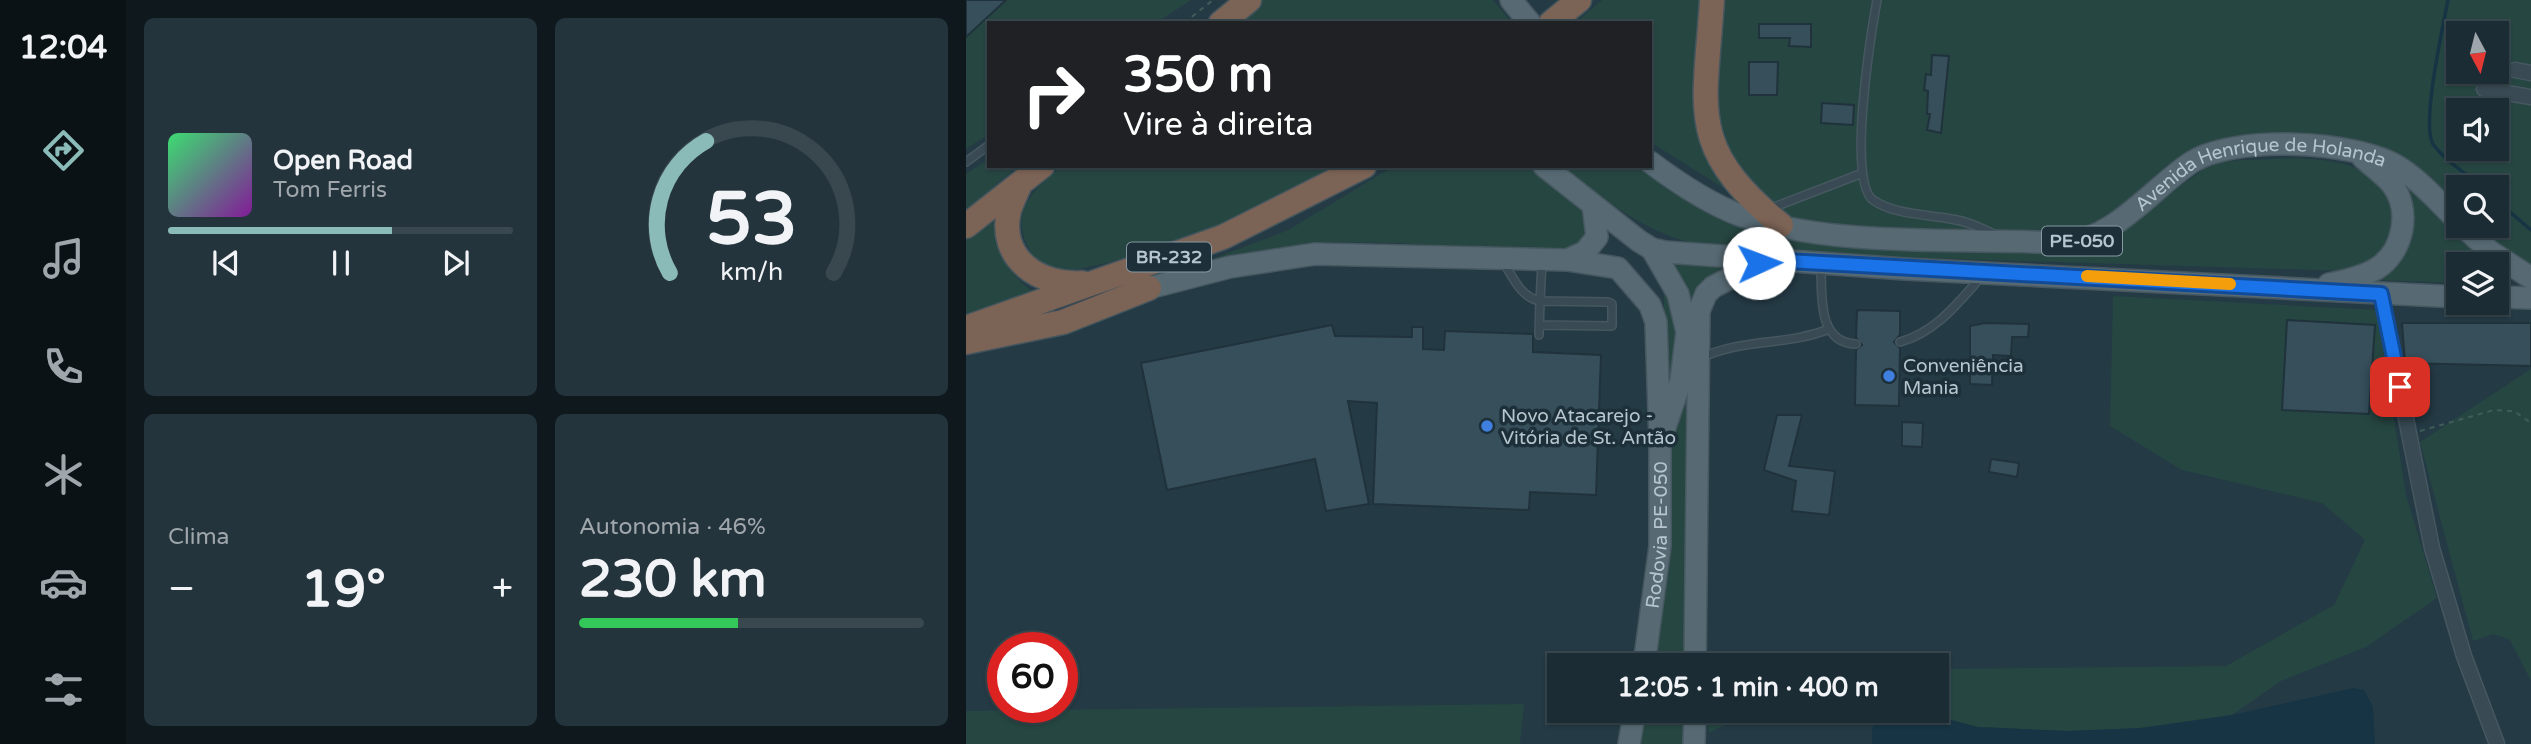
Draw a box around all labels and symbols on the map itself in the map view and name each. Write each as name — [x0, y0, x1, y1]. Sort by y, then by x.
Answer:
north arrow — [2446, 21, 2510, 84]
street label: Avenida Henrique de Holanda — [2131, 134, 2389, 216]
position arrow — [1722, 226, 1796, 300]
road number: PE-050 — [2042, 227, 2122, 256]
road number: BR-232 — [1127, 243, 1211, 272]
place label: Conveniência Mania — [1903, 355, 2024, 399]
pin — [2370, 357, 2430, 417]
marker: Conveniência Mania — [1881, 368, 1897, 384]
place label: Novo Atacarejo - Vitória de St. Antão — [1501, 405, 1676, 449]
marker: Novo Atacarejo - Vitória de St. Antão — [1479, 418, 1495, 434]
street label: Rodovia PE-050 — [1642, 461, 1672, 610]
speed limit sign: 60 — [987, 632, 1078, 723]

